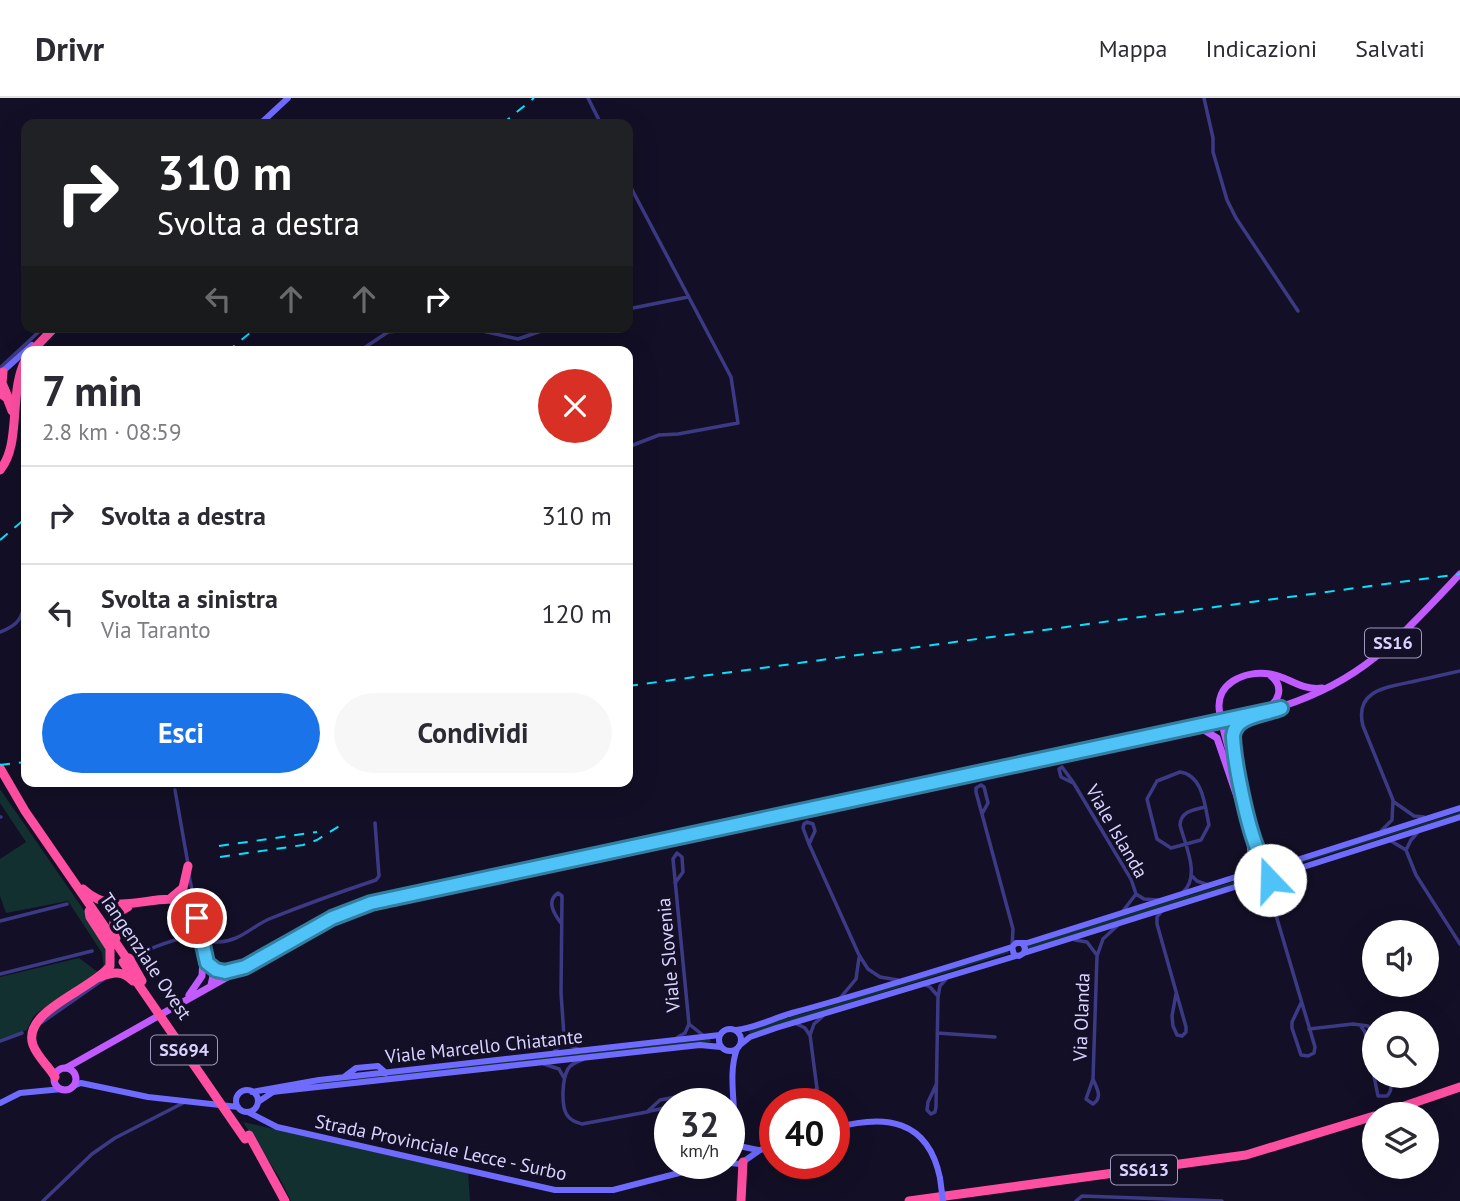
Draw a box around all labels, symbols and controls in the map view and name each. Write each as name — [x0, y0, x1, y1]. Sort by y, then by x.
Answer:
text: Drivr — [35, 27, 104, 70]
text: Mappa — [1099, 33, 1168, 64]
text: Indicazioni — [1206, 33, 1317, 64]
text: Salvati — [1355, 33, 1425, 64]
text: 310 m — [157, 140, 292, 204]
icon: right — [42, 147, 133, 238]
text: Svolta a destra — [157, 202, 360, 244]
icon: left — [199, 280, 237, 318]
icon: ahead — [272, 280, 310, 318]
icon: ahead — [345, 280, 383, 318]
icon: right — [418, 280, 456, 318]
text: 7 min — [42, 363, 142, 418]
button: close — [538, 369, 612, 443]
text: 2.8 km · 08:59 — [42, 417, 181, 446]
icon: right — [42, 496, 80, 534]
text: Svolta a destra — [101, 499, 266, 532]
text: 310 m — [541, 499, 612, 532]
text: Svolta a sinistra — [101, 582, 278, 615]
icon: left — [42, 594, 80, 632]
text: 120 m — [541, 597, 612, 630]
text: Via Taranto — [101, 615, 211, 644]
road number: SS16 — [1365, 628, 1421, 658]
button: Esci — [42, 693, 320, 773]
button: Condividi — [334, 693, 612, 773]
street label: Viale Islanda — [1080, 779, 1153, 882]
position arrow — [1233, 843, 1307, 917]
street label: Tangenziale Ovest — [95, 888, 198, 1024]
pin — [167, 888, 227, 948]
street label: Viale Slovenia — [651, 897, 685, 1014]
icon: arrive — [178, 899, 216, 937]
map controls — [1362, 920, 1439, 1179]
button: sound — [1362, 920, 1439, 997]
street label: Via Olanda — [1067, 972, 1095, 1063]
button: search — [1362, 1011, 1439, 1088]
street label: Viale Marcello Chiatante — [383, 1024, 584, 1068]
road number: SS694 — [151, 1035, 217, 1065]
speed limit sign: 40 — [759, 1088, 850, 1179]
text: 32 — [680, 1101, 719, 1147]
button: layers — [1362, 1102, 1439, 1179]
street label: Strada Provinciale Lecce - Surbo — [313, 1109, 569, 1185]
text: km/h — [680, 1139, 719, 1162]
road number: SS613 — [1111, 1156, 1177, 1184]

